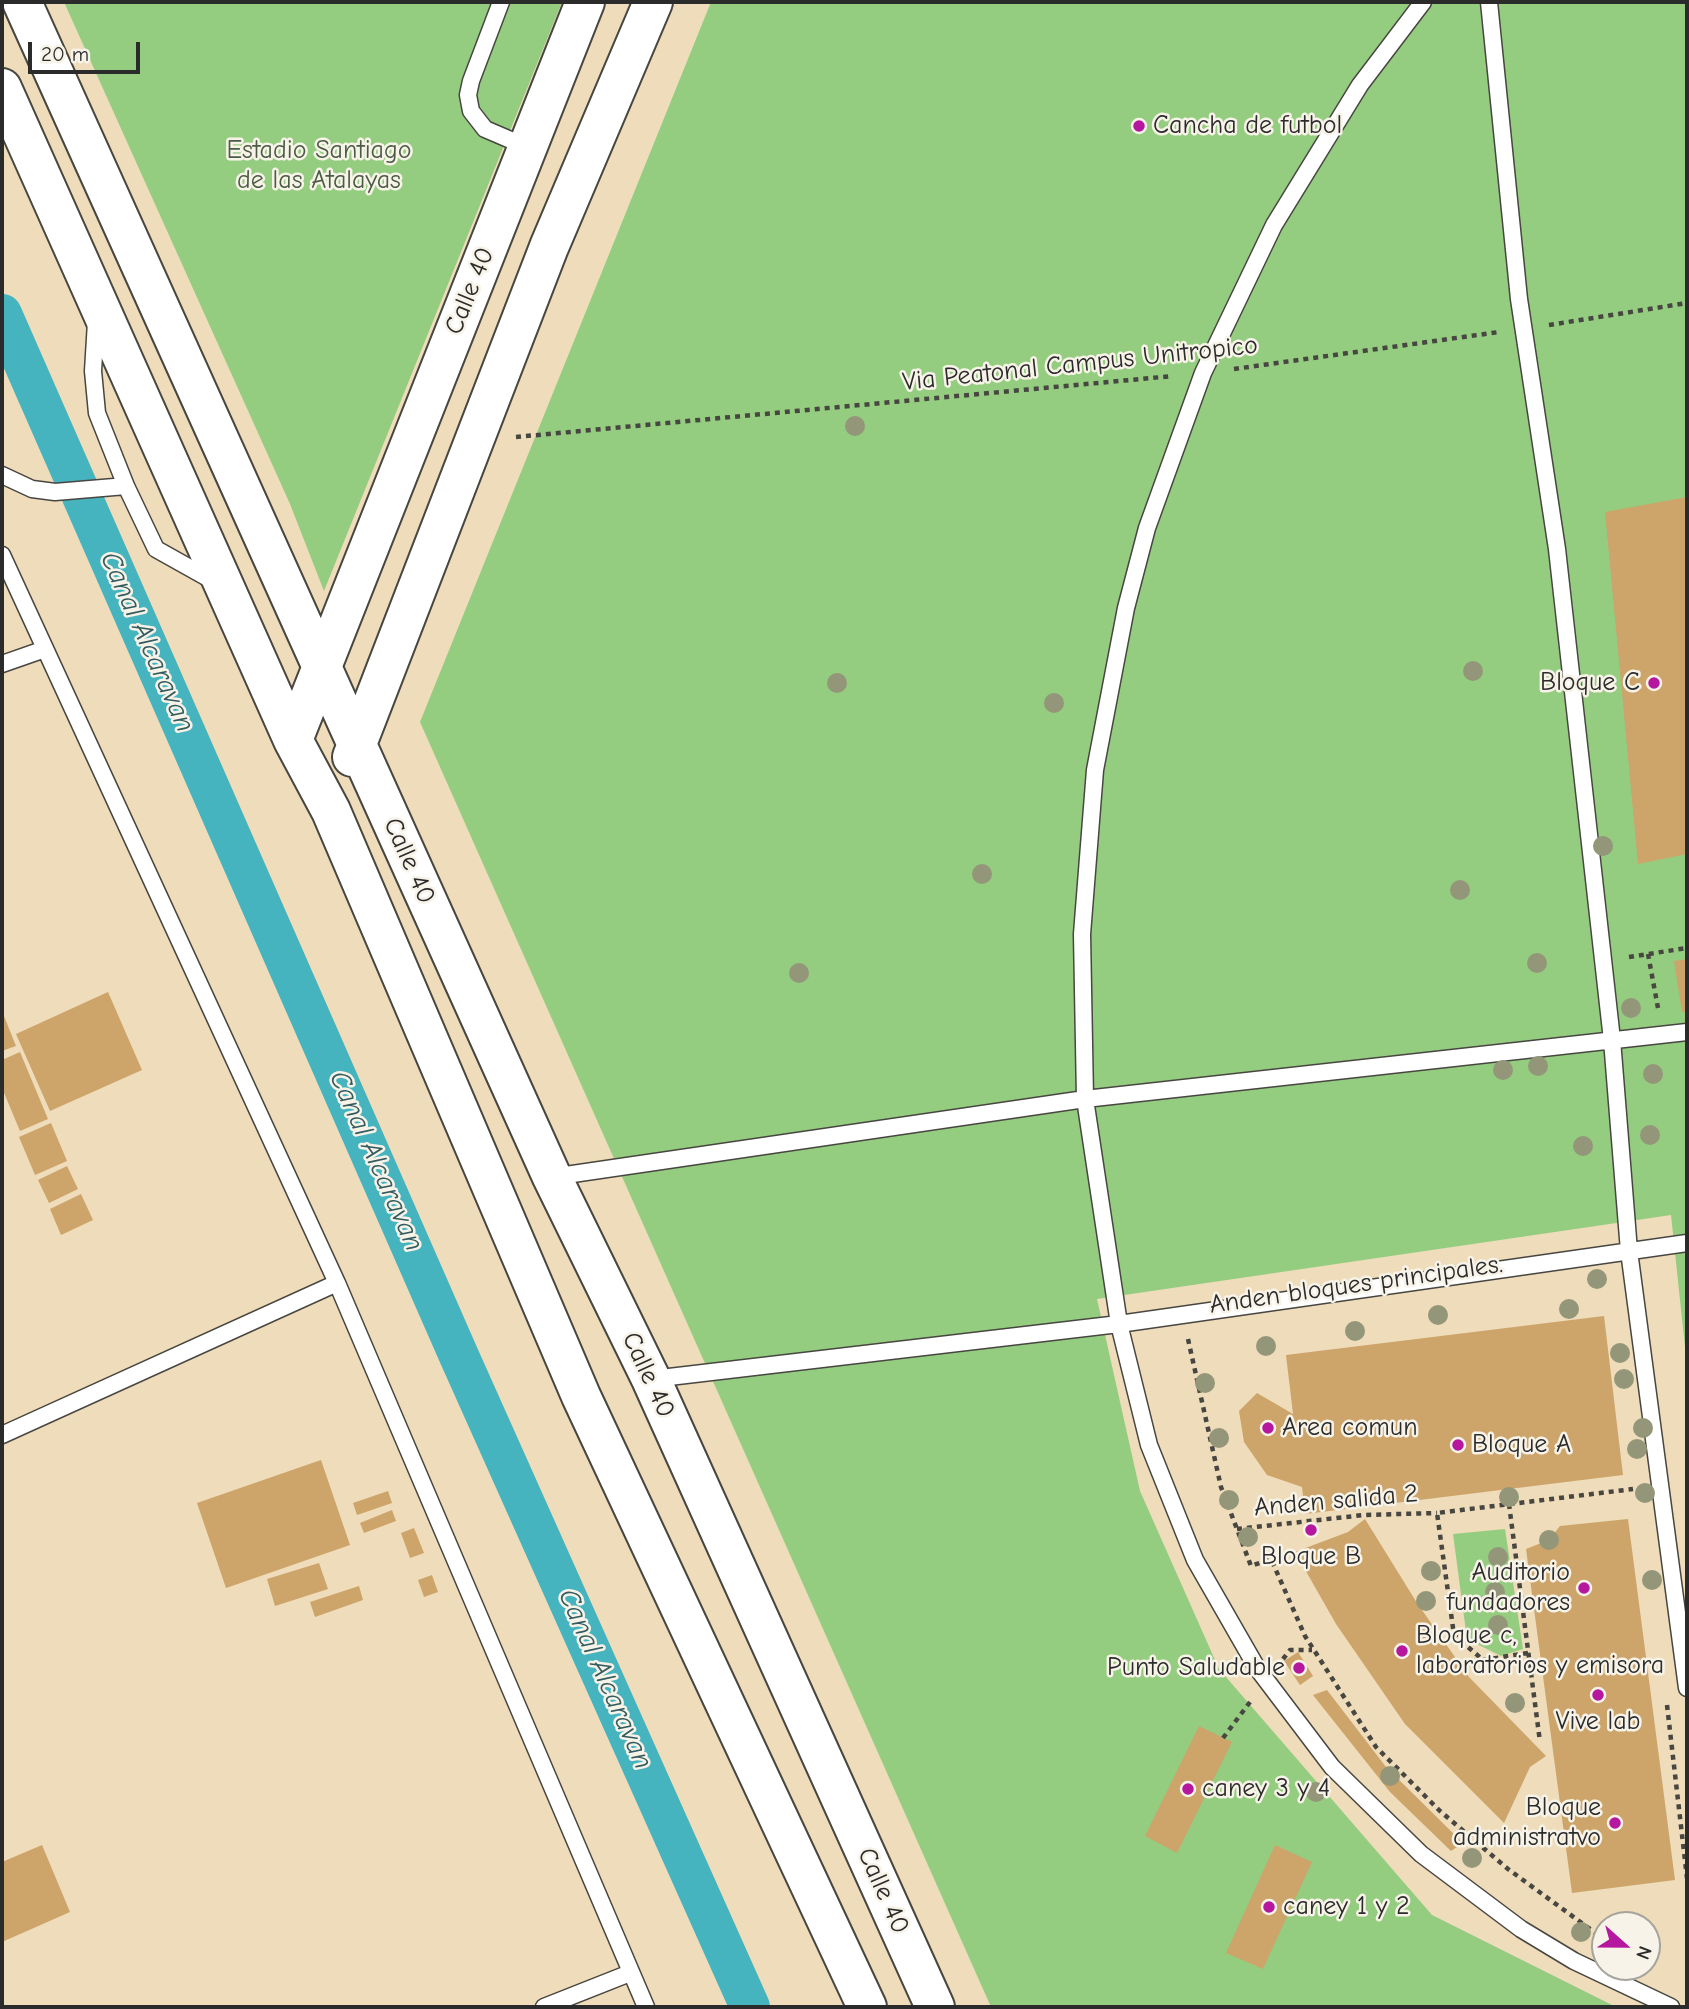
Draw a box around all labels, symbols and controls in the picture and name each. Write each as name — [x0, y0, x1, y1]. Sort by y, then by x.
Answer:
scale bar — [32, 28, 144, 72]
text: 20 m — [41, 42, 89, 66]
place label: Cancha de futbol — [1153, 110, 1342, 142]
marker: Cancha de futbol — [1131, 118, 1147, 134]
park label: Estadio Santiago de las Atalayas — [226, 135, 412, 196]
street label: Calle 40 — [439, 243, 501, 339]
street label: Via Peatonal Campus Unitropico — [901, 330, 1259, 398]
water label: Canal Alcaravan — [92, 547, 202, 737]
place label: Bloque C — [1540, 667, 1640, 699]
marker: Bloque C — [1646, 675, 1662, 691]
street label: Calle 40 — [376, 813, 442, 909]
water label: Canal Alcaravan — [321, 1066, 431, 1256]
street label: Anden bloques principales. — [1208, 1249, 1504, 1321]
street label: Calle 40 — [615, 1327, 681, 1423]
place label: Area comun — [1282, 1412, 1418, 1444]
marker: Area comun — [1260, 1420, 1276, 1436]
place label: Bloque A — [1472, 1429, 1571, 1461]
marker: Bloque A — [1450, 1437, 1466, 1453]
street label: Anden salida 2 — [1253, 1478, 1419, 1524]
marker: Bloque B — [1303, 1522, 1319, 1538]
place label: Bloque B — [1261, 1541, 1361, 1573]
place label: Auditorio fundadores — [1447, 1557, 1570, 1618]
marker: Auditorio fundadores — [1576, 1580, 1592, 1596]
water label: Canal Alcaravan — [550, 1584, 660, 1774]
place label: Bloque c, laboratorios y emisora — [1416, 1620, 1664, 1682]
marker: Bloque c, laboratorios y emisora — [1394, 1643, 1410, 1659]
place label: Punto Saludable — [1107, 1652, 1285, 1684]
marker: Punto Saludable — [1291, 1660, 1307, 1676]
marker: Vive lab — [1590, 1687, 1606, 1703]
place label: Vive lab — [1556, 1706, 1640, 1738]
place label: caney 3 y 4 — [1202, 1773, 1330, 1805]
marker: caney 3 y 4 — [1180, 1781, 1196, 1797]
place label: Bloque administratvo — [1453, 1792, 1601, 1854]
marker: Bloque administratvo — [1607, 1815, 1623, 1831]
street label: Calle 40 — [850, 1843, 916, 1939]
place label: caney 1 y 2 — [1283, 1891, 1410, 1923]
marker: caney 1 y 2 — [1261, 1899, 1277, 1915]
north arrow — [1591, 1911, 1661, 1981]
text: N — [1631, 1943, 1656, 1963]

